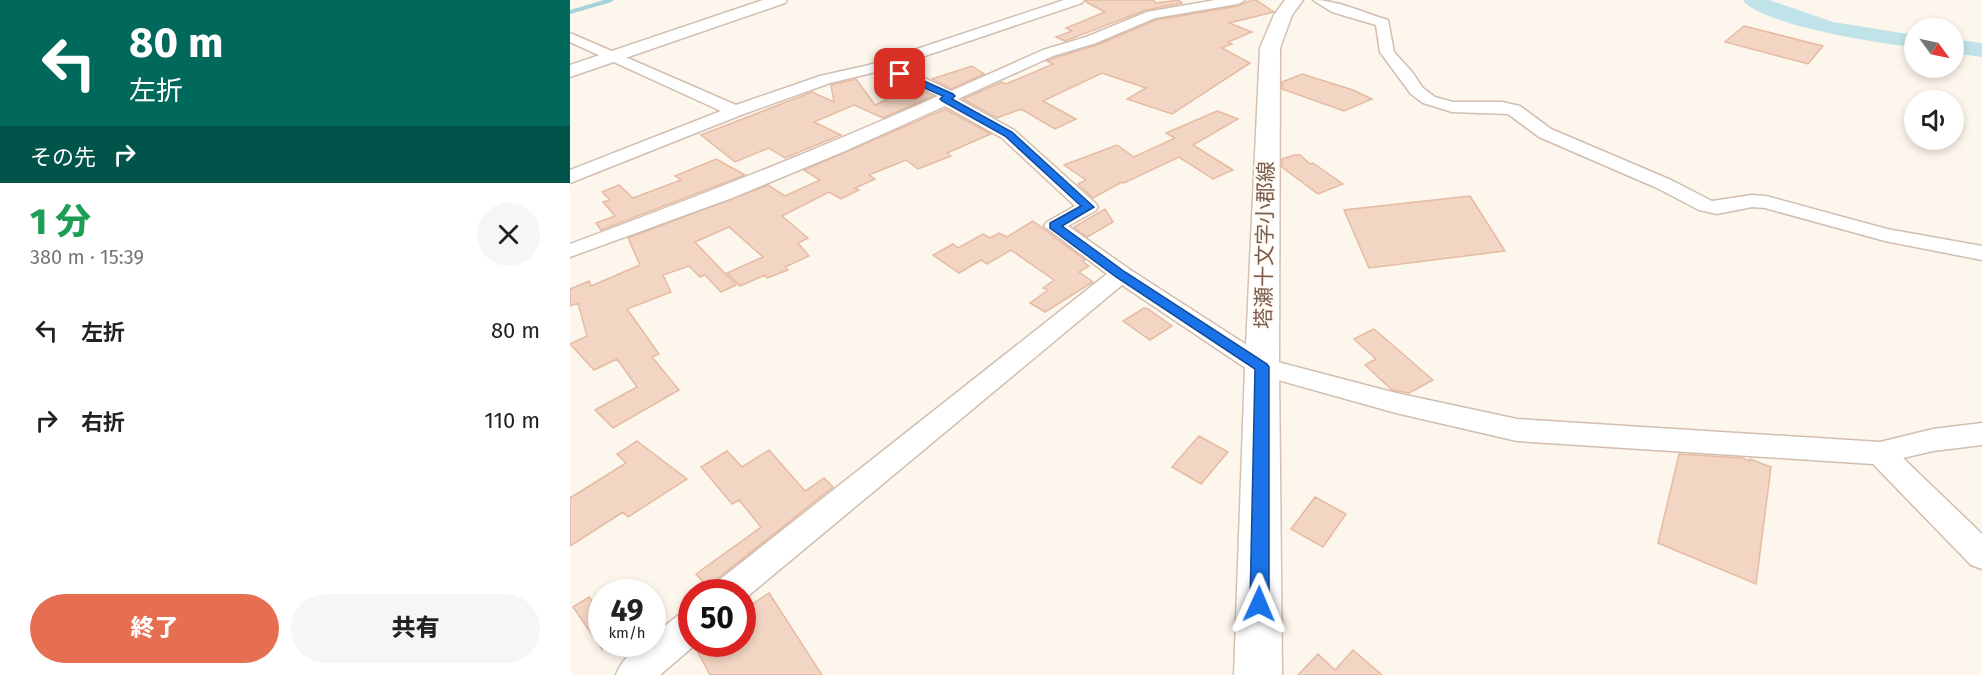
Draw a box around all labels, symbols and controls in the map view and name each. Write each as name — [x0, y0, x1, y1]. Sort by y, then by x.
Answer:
text: 80 m — [129, 18, 223, 68]
north arrow — [1904, 18, 1964, 78]
map controls — [1904, 18, 1964, 150]
icon: left — [30, 24, 108, 102]
pin — [874, 48, 925, 99]
icon: arrive — [883, 57, 916, 90]
text: 左折 — [129, 75, 183, 107]
button: sound — [1904, 90, 1964, 150]
icon: right — [108, 138, 141, 171]
text: その先 — [30, 144, 96, 171]
street label: 塔瀬十文字小郡線 — [1251, 161, 1279, 329]
text: 1 分 — [30, 200, 91, 244]
button: close — [477, 203, 540, 266]
text: 380 m · 15:39 — [30, 245, 144, 269]
icon: left — [30, 314, 63, 347]
text: 80 m — [491, 317, 540, 344]
text: 左折 — [81, 319, 125, 346]
icon: right — [30, 404, 63, 437]
text: 110 m — [484, 407, 540, 434]
text: 右折 — [81, 409, 125, 436]
position arrow — [1227, 572, 1291, 636]
speed limit sign: 50 — [678, 579, 756, 657]
text: 49 — [610, 593, 644, 629]
button: 終了 — [30, 594, 279, 663]
button: 共有 — [291, 594, 540, 663]
text: km/h — [608, 624, 646, 642]

